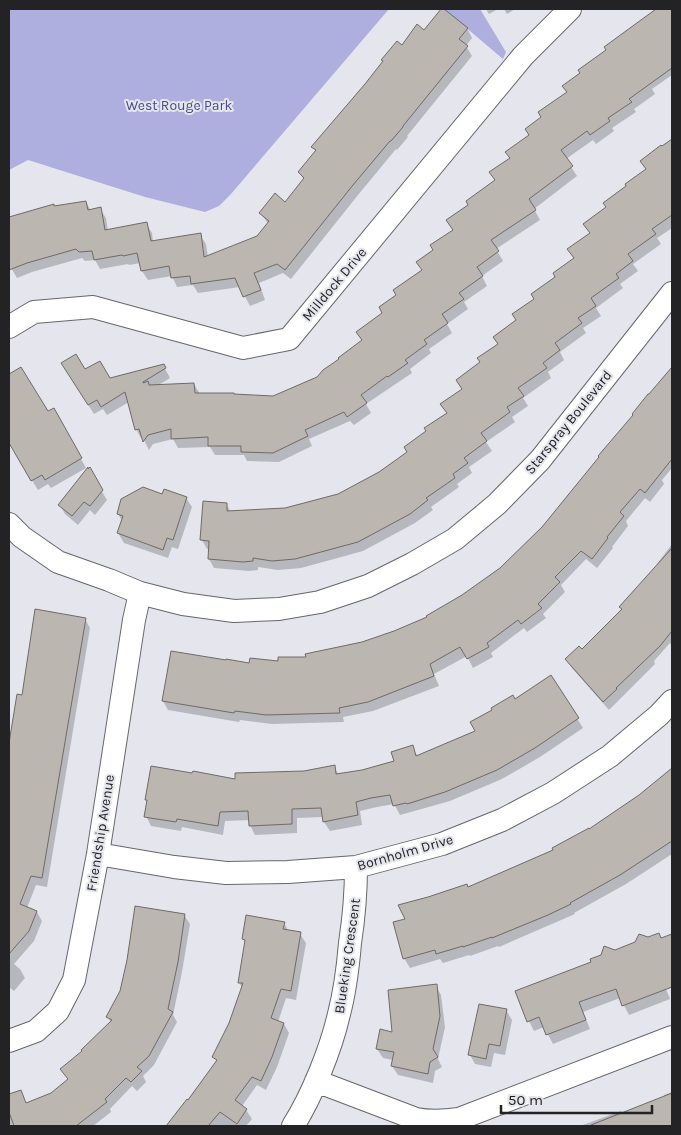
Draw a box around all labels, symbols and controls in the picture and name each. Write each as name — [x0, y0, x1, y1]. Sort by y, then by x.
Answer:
park label: West Rouge Park — [126, 97, 232, 114]
street label: Milldock Drive — [299, 244, 370, 325]
street label: Starspray Boulevard — [521, 367, 615, 478]
street label: Friendship Avenue — [83, 773, 118, 893]
street label: Bornholm Drive — [355, 831, 455, 874]
street label: Blueking Crescent — [331, 897, 364, 1015]
scale bar — [501, 1082, 652, 1114]
text: 50 m — [508, 1091, 543, 1109]

